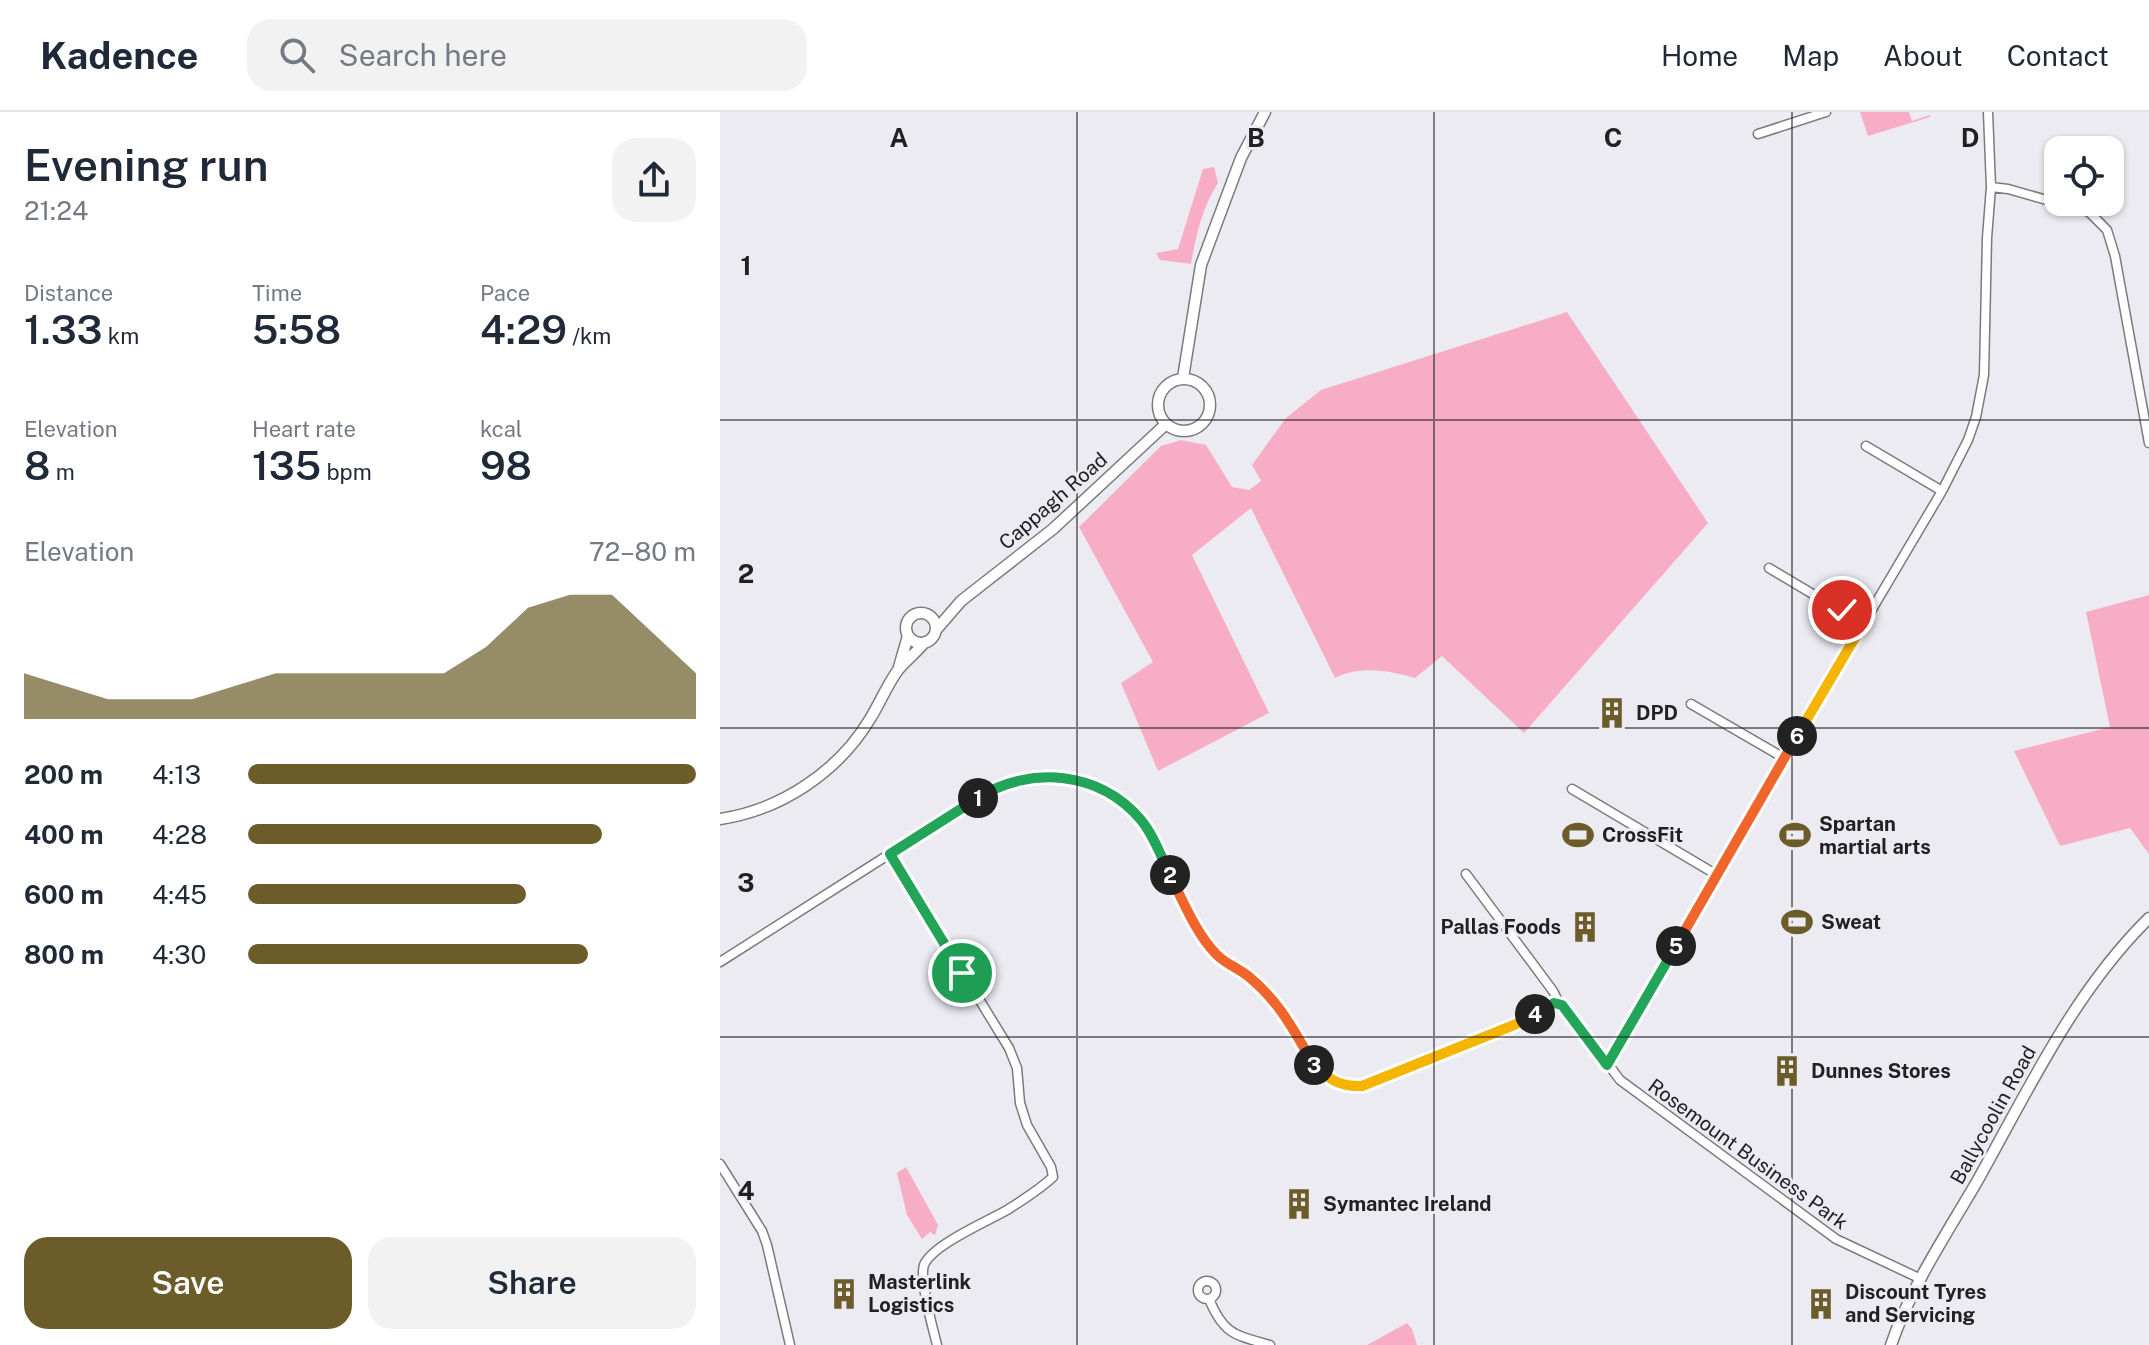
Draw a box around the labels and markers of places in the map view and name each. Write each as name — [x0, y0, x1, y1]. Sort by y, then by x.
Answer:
pin — [1808, 576, 1876, 644]
building icon: DPD — [1595, 696, 1629, 730]
place label: DPD — [1636, 701, 1678, 725]
pin: 6 — [1777, 716, 1817, 756]
pin: 1 — [958, 778, 998, 818]
place label: Spartan martial arts — [1819, 812, 1931, 859]
sports icon: CrossFit — [1561, 818, 1595, 852]
sports icon: Spartan martial arts — [1778, 818, 1812, 852]
place label: CrossFit — [1602, 823, 1683, 847]
pin: 2 — [1150, 855, 1190, 895]
sports icon: Sweat — [1780, 905, 1814, 939]
building icon: Pallas Foods — [1568, 910, 1602, 944]
place label: Sweat — [1821, 910, 1881, 934]
place label: Pallas Foods — [1440, 915, 1561, 939]
pin: 5 — [1656, 926, 1696, 966]
pin — [928, 939, 996, 1007]
pin: 4 — [1515, 994, 1555, 1034]
pin: 3 — [1294, 1045, 1334, 1085]
building icon: Dunnes Stores — [1770, 1054, 1804, 1088]
place label: Dunnes Stores — [1811, 1059, 1951, 1083]
building icon: Symantec Ireland — [1282, 1187, 1316, 1221]
place label: Symantec Ireland — [1323, 1192, 1491, 1216]
place label: Masterlink Logistics — [868, 1270, 972, 1317]
building icon: Masterlink Logistics — [827, 1277, 861, 1311]
place label: Discount Tyres and Servicing — [1845, 1280, 1987, 1327]
building icon: Discount Tyres and Servicing — [1804, 1287, 1838, 1321]

